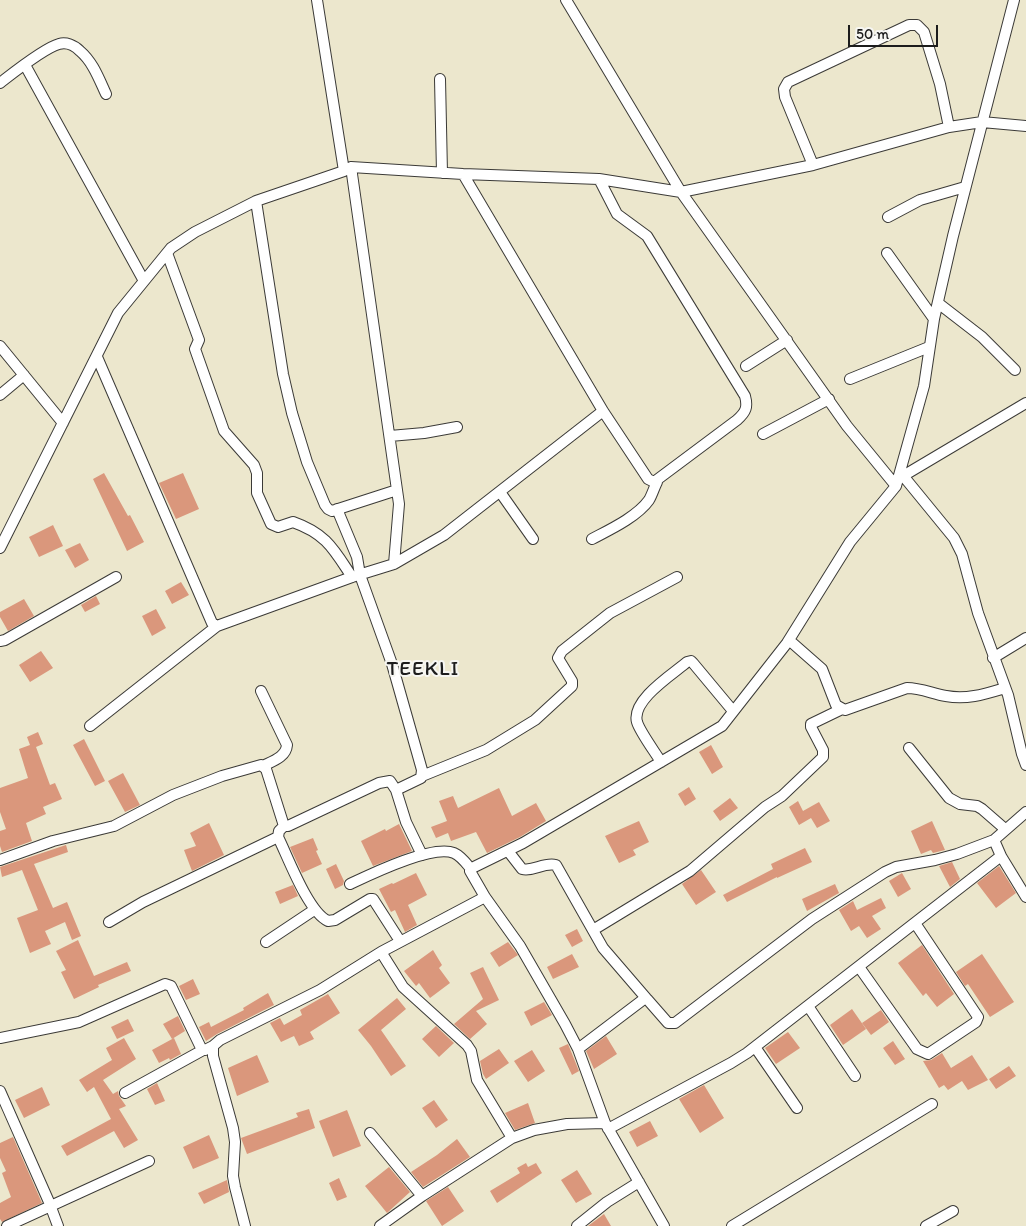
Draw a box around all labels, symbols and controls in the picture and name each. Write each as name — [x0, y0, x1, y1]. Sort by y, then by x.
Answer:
scale bar — [851, 15, 941, 47]
text: 50 m — [856, 25, 889, 43]
district label: TEEKLI — [386, 657, 460, 683]

